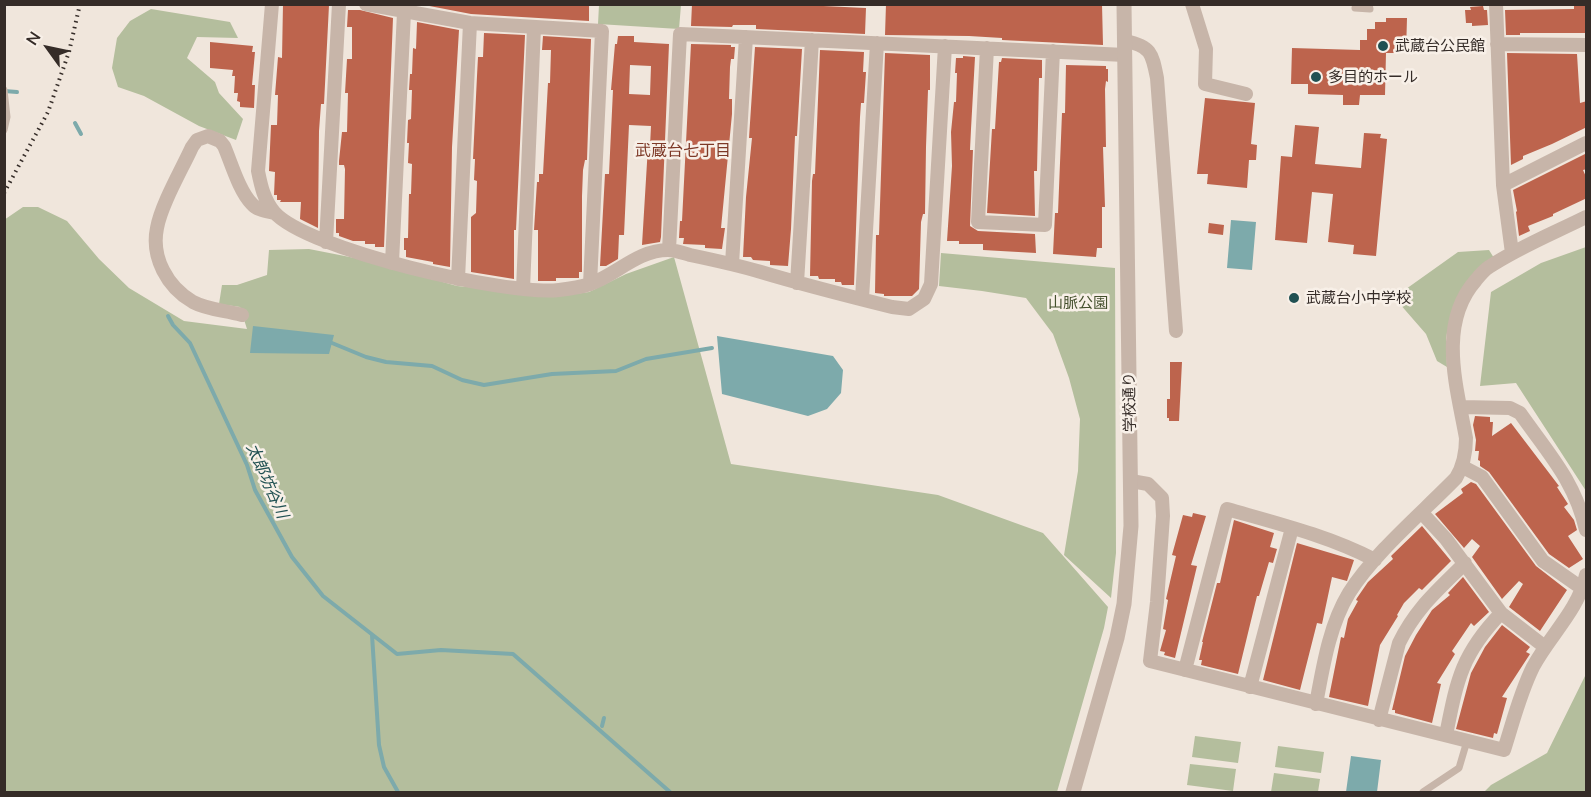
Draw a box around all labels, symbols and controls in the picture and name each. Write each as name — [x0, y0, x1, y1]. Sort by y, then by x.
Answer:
north arrow — [18, 18, 78, 78]
text: N — [21, 28, 45, 49]
place label: 武蔵台公民館 — [1395, 37, 1485, 55]
marker: 武蔵台公民館 — [1376, 39, 1390, 53]
place label: 多目的ホール — [1328, 68, 1418, 86]
marker: 多目的ホール — [1309, 70, 1323, 84]
district label: 武蔵台七丁目 — [635, 141, 731, 161]
place label: 武蔵台小中学校 — [1306, 289, 1411, 307]
marker: 武蔵台小中学校 — [1287, 291, 1301, 305]
park label: 山脈公園 — [1048, 294, 1108, 312]
street label: 学校通り — [1120, 372, 1140, 432]
water label: 太郎坊谷川 — [242, 441, 292, 521]

